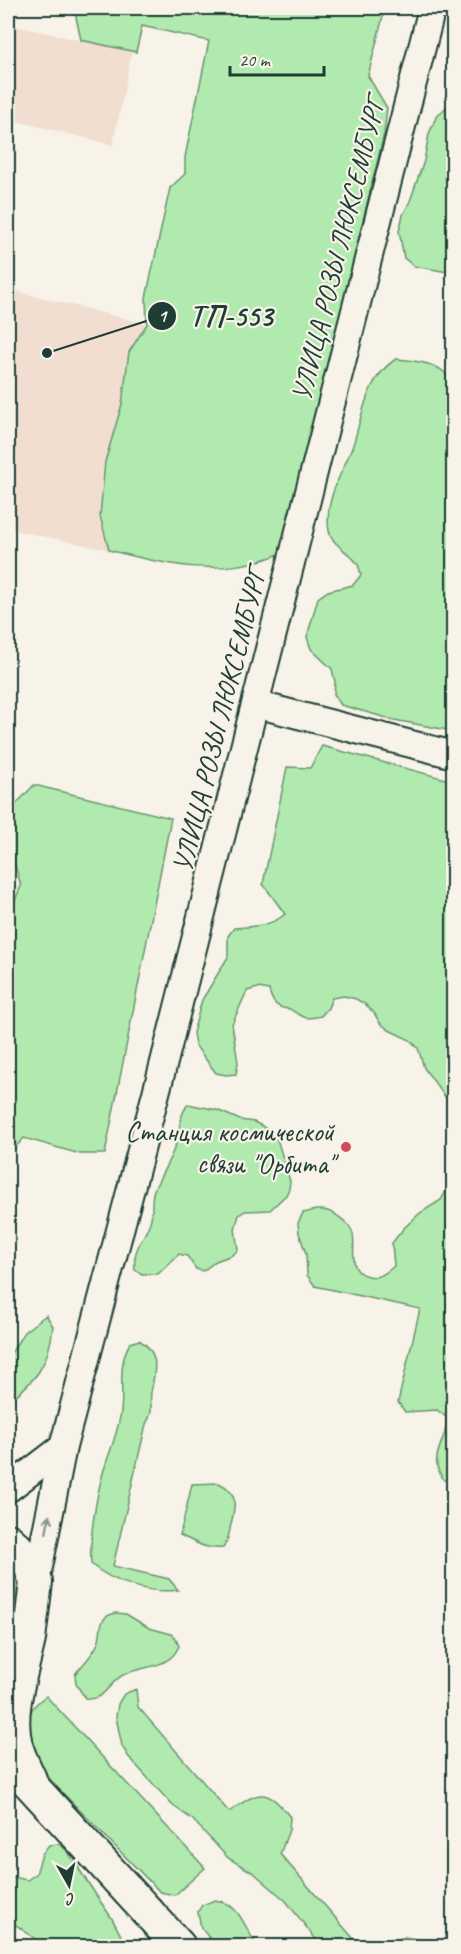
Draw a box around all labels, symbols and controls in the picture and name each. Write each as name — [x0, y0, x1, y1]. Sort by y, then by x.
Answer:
scale bar — [230, 39, 324, 77]
text: 20 m — [239, 49, 272, 71]
street label: УЛИЦА РОЗЫ ЛЮКСЕМБУРГ — [283, 88, 394, 404]
callout: ТП-553 — [147, 292, 284, 340]
text: ТП-553 — [190, 297, 275, 335]
text: 1 — [158, 305, 168, 327]
street label: УЛИЦА РОЗЫ ЛЮКСЕМБУРГ — [164, 559, 275, 875]
place label: Станция космической связи "Орбита" — [125, 1114, 339, 1181]
marker: Станция космической связи "Орбита" — [339, 1140, 353, 1154]
one-way arrow — [43, 1515, 54, 1535]
north arrow — [39, 1855, 99, 1915]
text: С — [64, 1888, 77, 1910]

